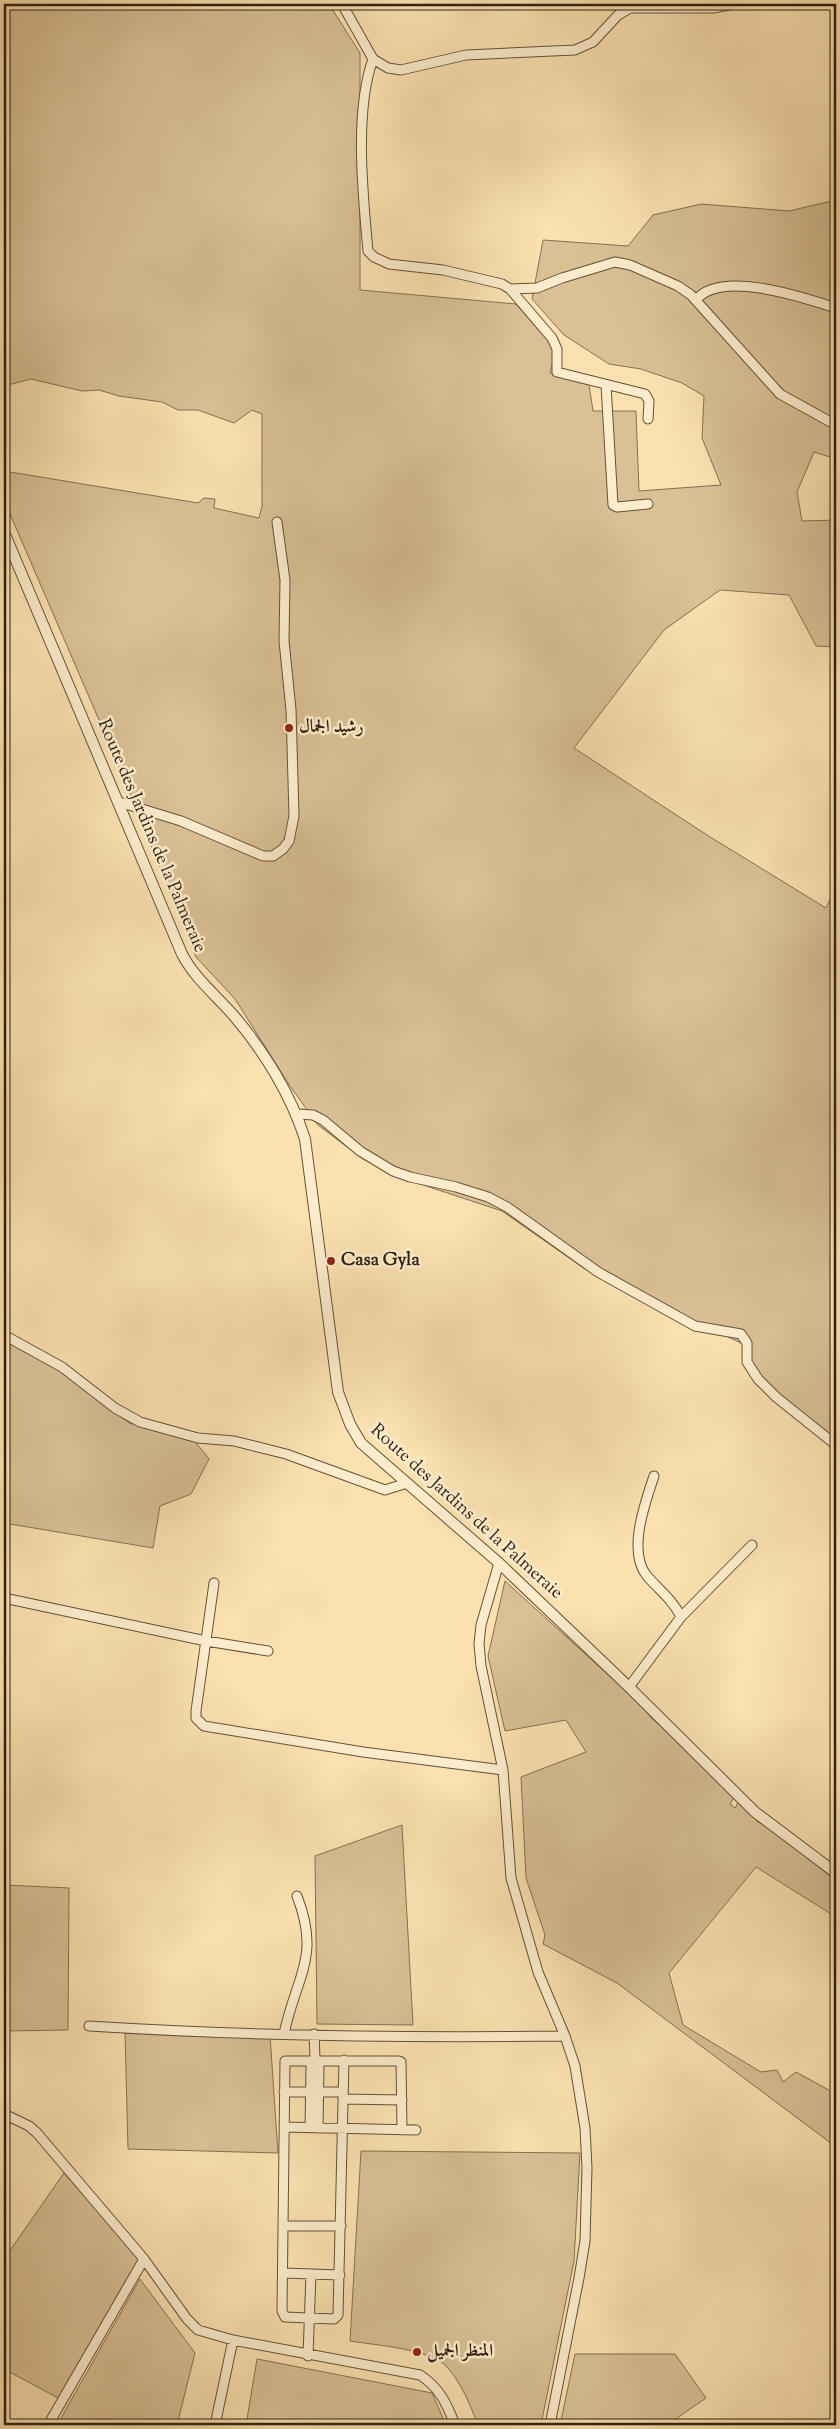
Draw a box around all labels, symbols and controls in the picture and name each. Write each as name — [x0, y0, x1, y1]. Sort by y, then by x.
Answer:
street label: Route des Jardins de la Palmeraie — [90, 715, 212, 957]
place label: رشيد الجمال — [299, 715, 364, 741]
marker: رشيد الجمال — [283, 722, 295, 734]
place label: Casa Gyla — [341, 1248, 420, 1274]
marker: Casa Gyla — [325, 1255, 337, 1267]
street label: Route des Jardins de la Palmeraie — [364, 1418, 568, 1606]
place label: المنظر الجميل — [427, 2339, 493, 2365]
marker: المنظر الجميل — [411, 2346, 423, 2358]

